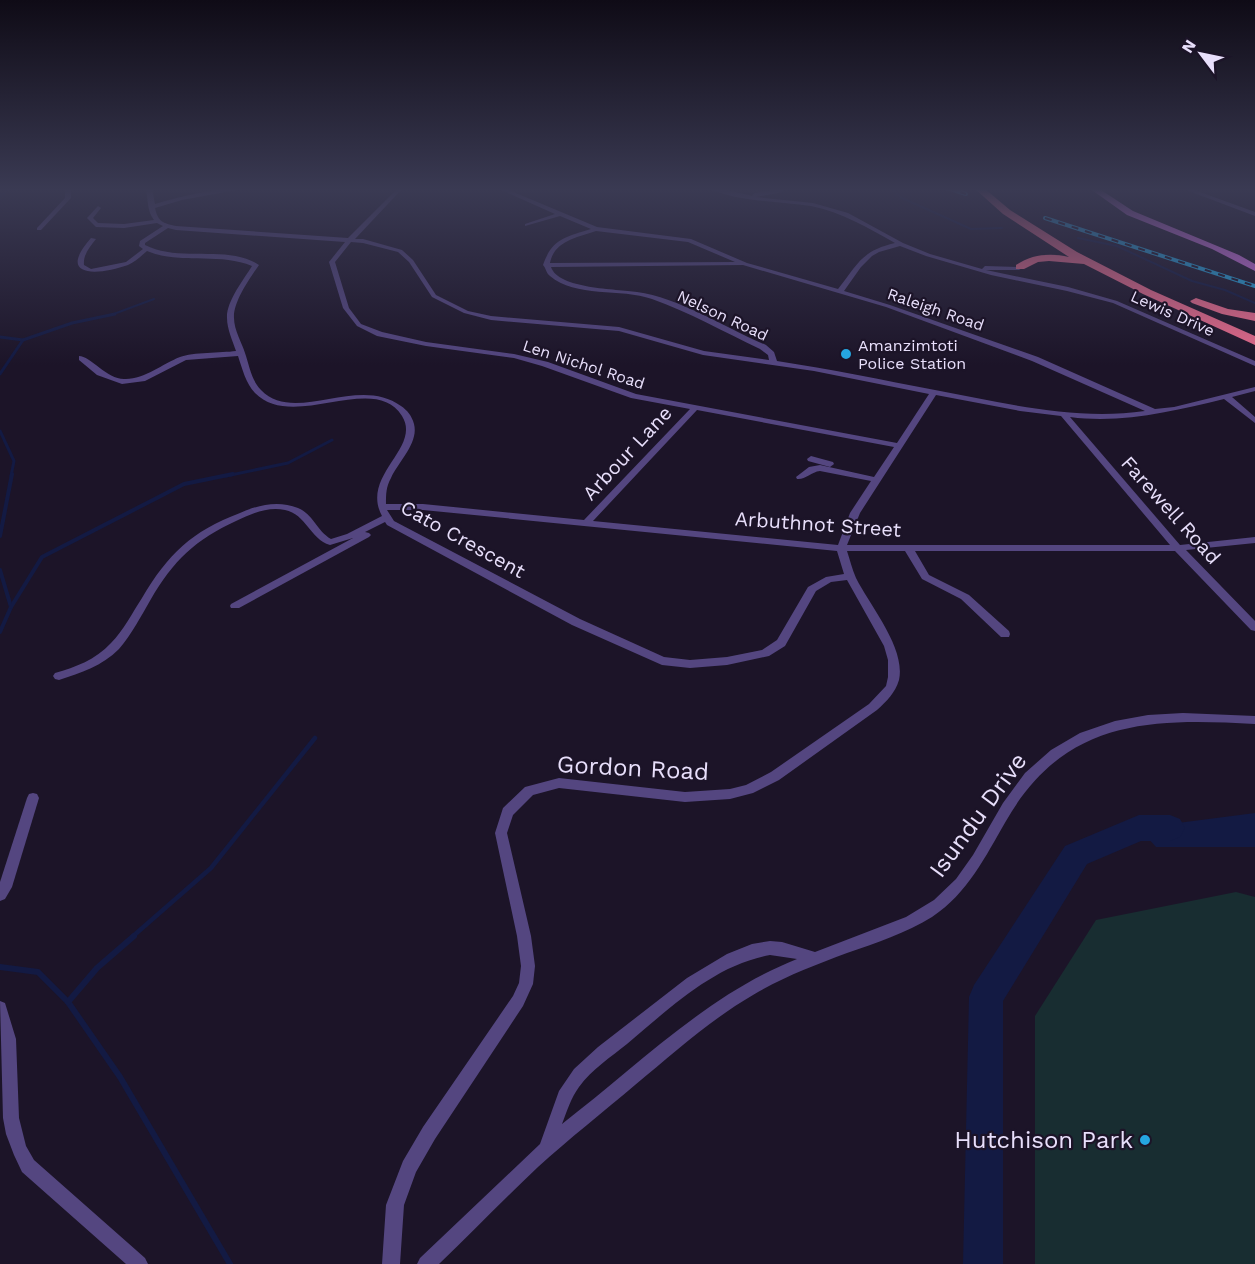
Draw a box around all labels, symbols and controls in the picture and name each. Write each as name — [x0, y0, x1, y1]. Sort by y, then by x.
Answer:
north arrow — [1171, 24, 1231, 84]
text: N — [1178, 36, 1200, 56]
street label: Raleigh Road — [885, 284, 987, 335]
street label: Nelson Road — [674, 286, 771, 345]
street label: Lewis Drive — [1128, 287, 1218, 340]
street label: Len Nichol Road — [520, 336, 647, 393]
place label: Amanzimtoti Police Station — [858, 336, 966, 373]
marker: Amanzimtoti Police Station — [839, 347, 853, 361]
street label: Arbour Lane — [577, 401, 677, 505]
street label: Farewell Road — [1116, 451, 1226, 569]
street label: Cato Crescent — [396, 495, 530, 583]
street label: Arbuthnot Street — [734, 506, 903, 542]
street label: Isundu Drive — [923, 747, 1033, 883]
street label: Gordon Road — [556, 750, 710, 786]
place label: Hutchison Park — [954, 1126, 1133, 1154]
marker: Hutchison Park — [1138, 1133, 1152, 1147]

